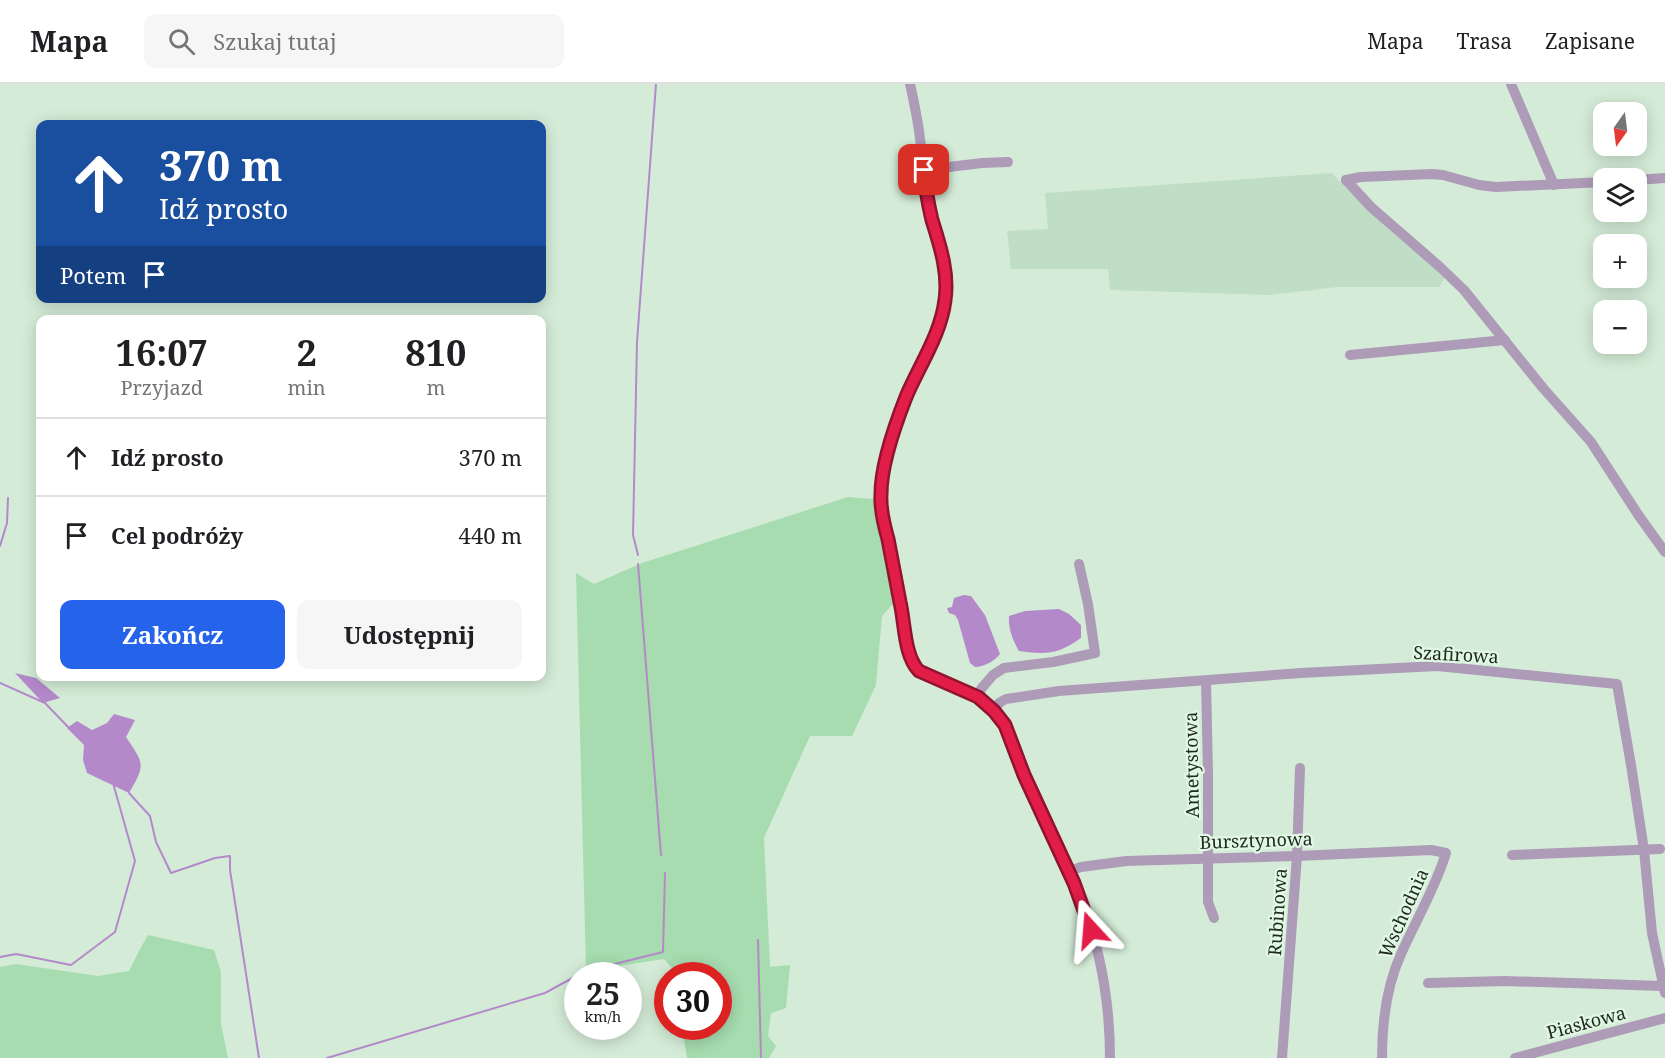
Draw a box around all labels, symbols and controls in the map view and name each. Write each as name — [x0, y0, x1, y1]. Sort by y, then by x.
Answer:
search box — [144, 14, 564, 68]
text: Mapa — [30, 22, 108, 60]
icon: search — [165, 25, 198, 58]
text: Szukaj tutaj — [213, 26, 337, 56]
text: Mapa — [1367, 27, 1424, 55]
text: Trasa — [1457, 27, 1512, 55]
text: Zapisane — [1545, 27, 1635, 55]
north arrow — [1593, 102, 1647, 156]
map controls — [1593, 102, 1647, 354]
text: 370 m — [159, 136, 283, 193]
icon: ahead — [60, 144, 138, 222]
pin — [898, 144, 949, 195]
icon: arrive — [907, 153, 940, 186]
button: layers — [1593, 168, 1647, 222]
text: Idź prosto — [159, 190, 288, 227]
button: + — [1593, 234, 1647, 288]
icon: arrive — [138, 258, 171, 291]
text: Potem — [60, 260, 126, 290]
button: − — [1593, 300, 1647, 354]
text: 16:07 — [116, 328, 208, 377]
text: 2 — [296, 328, 317, 377]
text: 810 — [405, 328, 466, 377]
text: Przyjazd — [120, 374, 203, 401]
text: min — [288, 374, 326, 401]
text: m — [426, 374, 445, 401]
icon: ahead — [60, 441, 93, 474]
text: Idź prosto — [111, 442, 224, 472]
text: 370 m — [459, 442, 522, 472]
icon: arrive — [60, 519, 93, 552]
text: Cel podróży — [111, 520, 243, 550]
text: 440 m — [459, 520, 522, 550]
button: Zakończ — [60, 600, 285, 669]
button: Udostępnij — [297, 600, 522, 669]
street label: Szafirowa — [1413, 640, 1499, 668]
street label: Ametystowa — [1178, 712, 1204, 818]
street label: Bursztynowa — [1199, 826, 1313, 854]
street label: Wschodnia — [1373, 865, 1433, 961]
street label: Rubinowa — [1262, 867, 1292, 957]
position arrow — [1059, 898, 1123, 962]
speed limit sign: 30 — [654, 962, 732, 1040]
text: 25 — [586, 973, 620, 1014]
street label: Piaskowa — [1544, 1000, 1628, 1044]
text: km/h — [585, 1006, 621, 1026]

